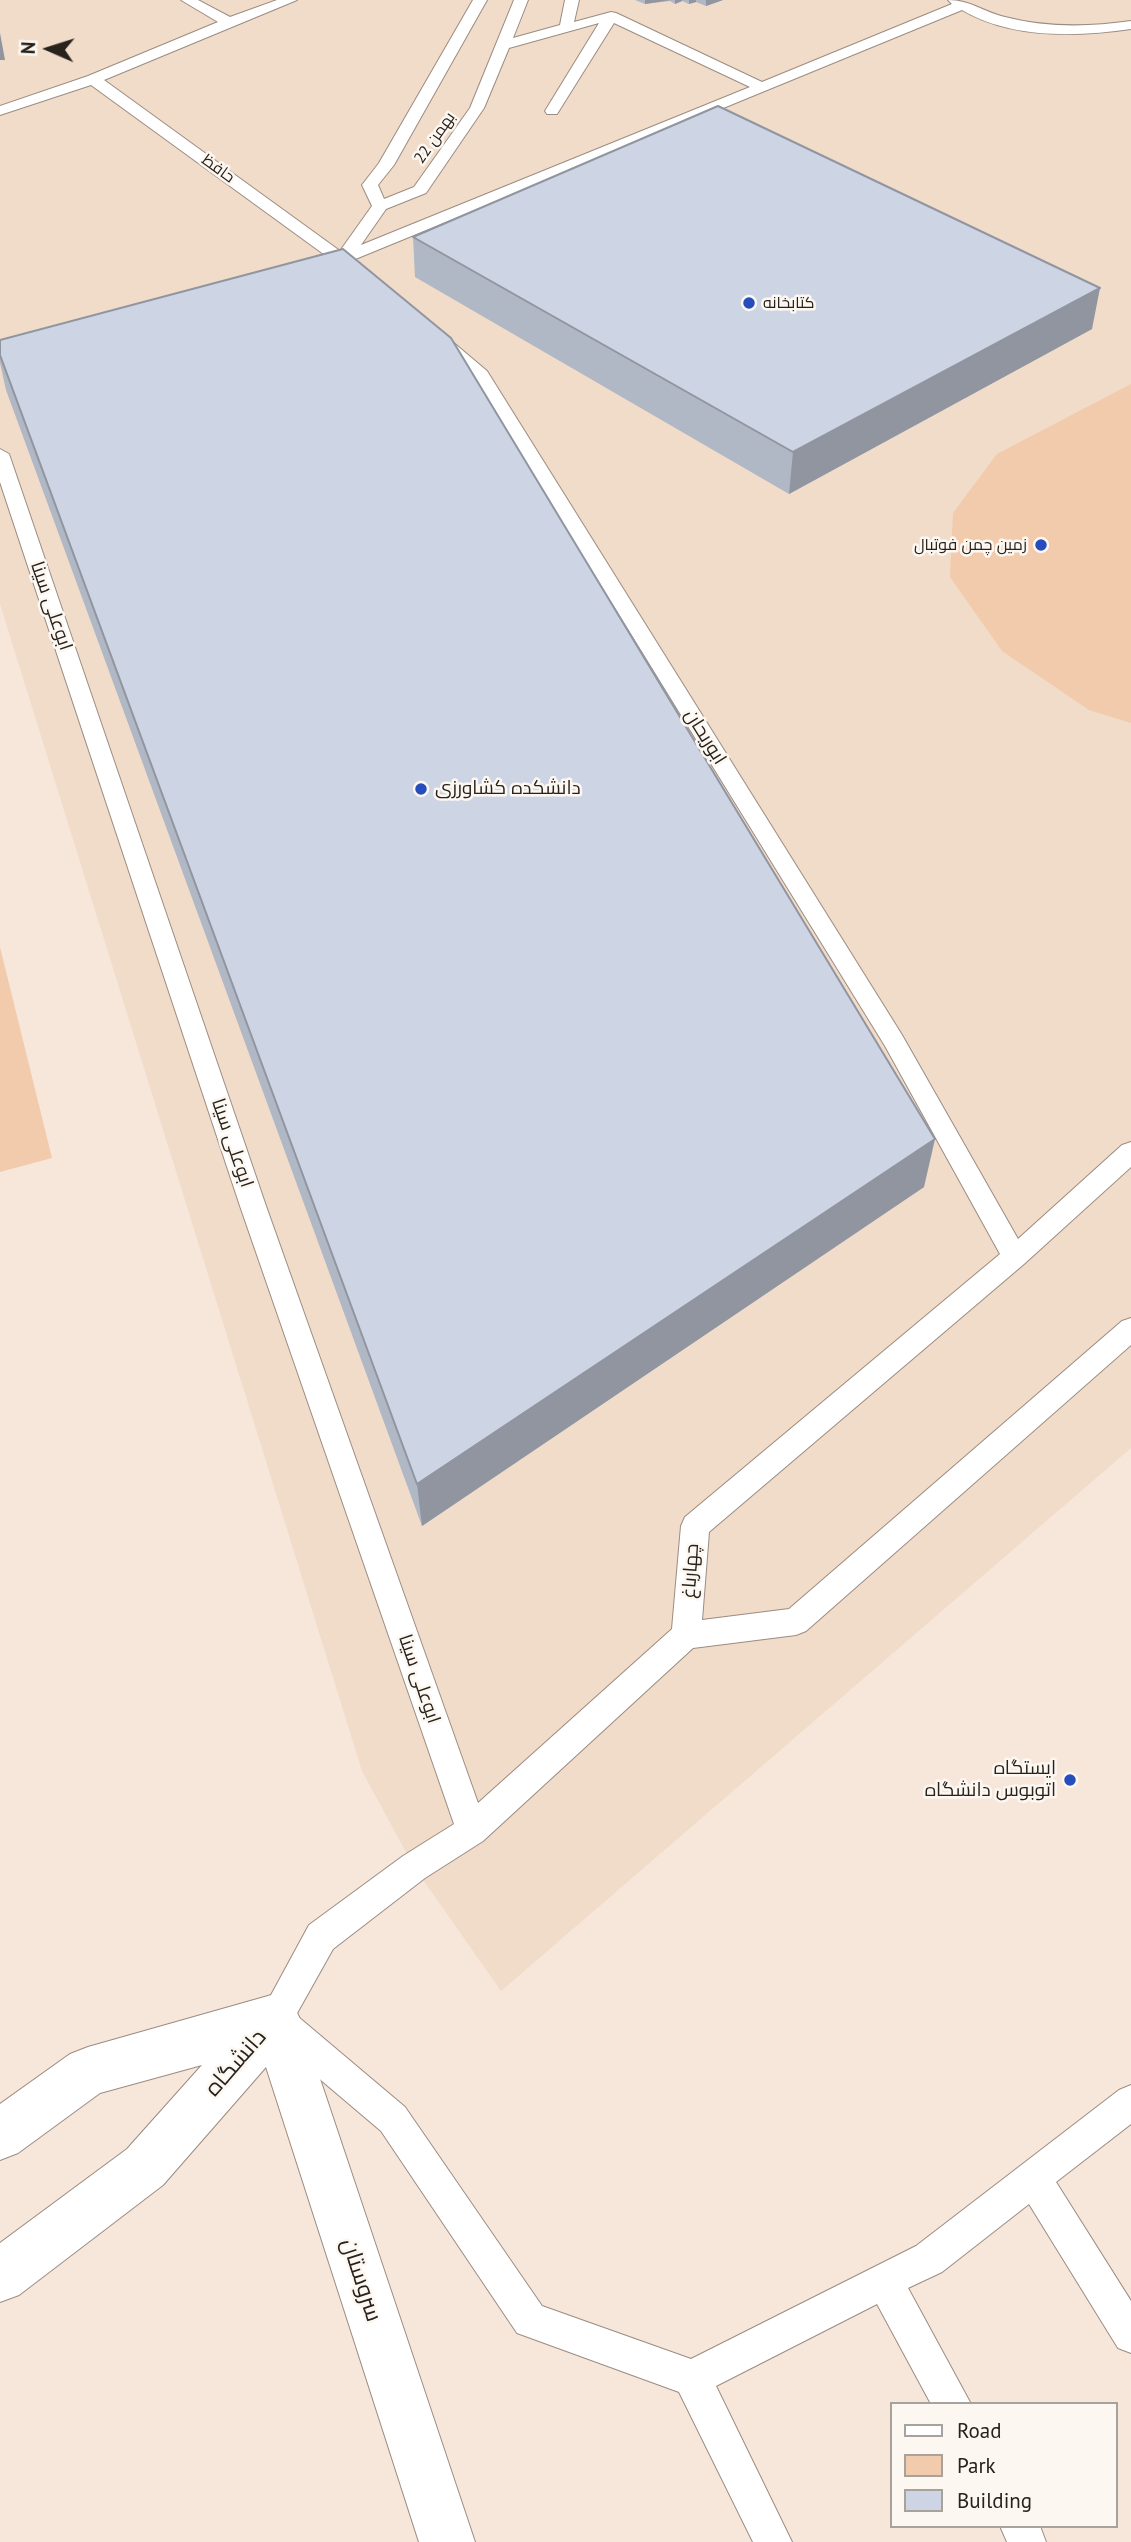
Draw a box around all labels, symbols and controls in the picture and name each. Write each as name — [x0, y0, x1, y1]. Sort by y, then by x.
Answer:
north arrow — [14, 14, 84, 84]
text: N — [16, 41, 40, 55]
street label: 22 بهمن — [410, 109, 460, 167]
street label: حافظ — [198, 151, 238, 187]
place label: کتابخانه — [763, 293, 815, 313]
marker: کتابخانه — [741, 295, 757, 311]
place label: زمین چمن فوتبال — [914, 535, 1027, 555]
marker: زمین چمن فوتبال — [1033, 537, 1049, 553]
street label: ابوعلی سینا — [25, 559, 77, 653]
street label: ابوریحان — [679, 705, 731, 769]
place label: دانشکده کشاورزی — [435, 778, 581, 800]
marker: دانشکده کشاورزی — [413, 781, 429, 797]
street label: ابوعلی سینا — [206, 1096, 258, 1190]
street label: چهارباغ — [678, 1543, 704, 1599]
street label: ابوعلی سینا — [393, 1632, 445, 1726]
place label: ایستگاه اتوبوس دانشگاه — [925, 1758, 1056, 1802]
marker: ایستگاه اتوبوس دانشگاه — [1062, 1772, 1078, 1788]
street label: دانشگاه — [199, 2024, 273, 2102]
street label: سروستان — [335, 2235, 387, 2325]
legend — [890, 2402, 1117, 2528]
text: Road — [957, 2417, 1001, 2444]
text: Park — [957, 2452, 996, 2479]
text: Building — [957, 2487, 1032, 2514]

